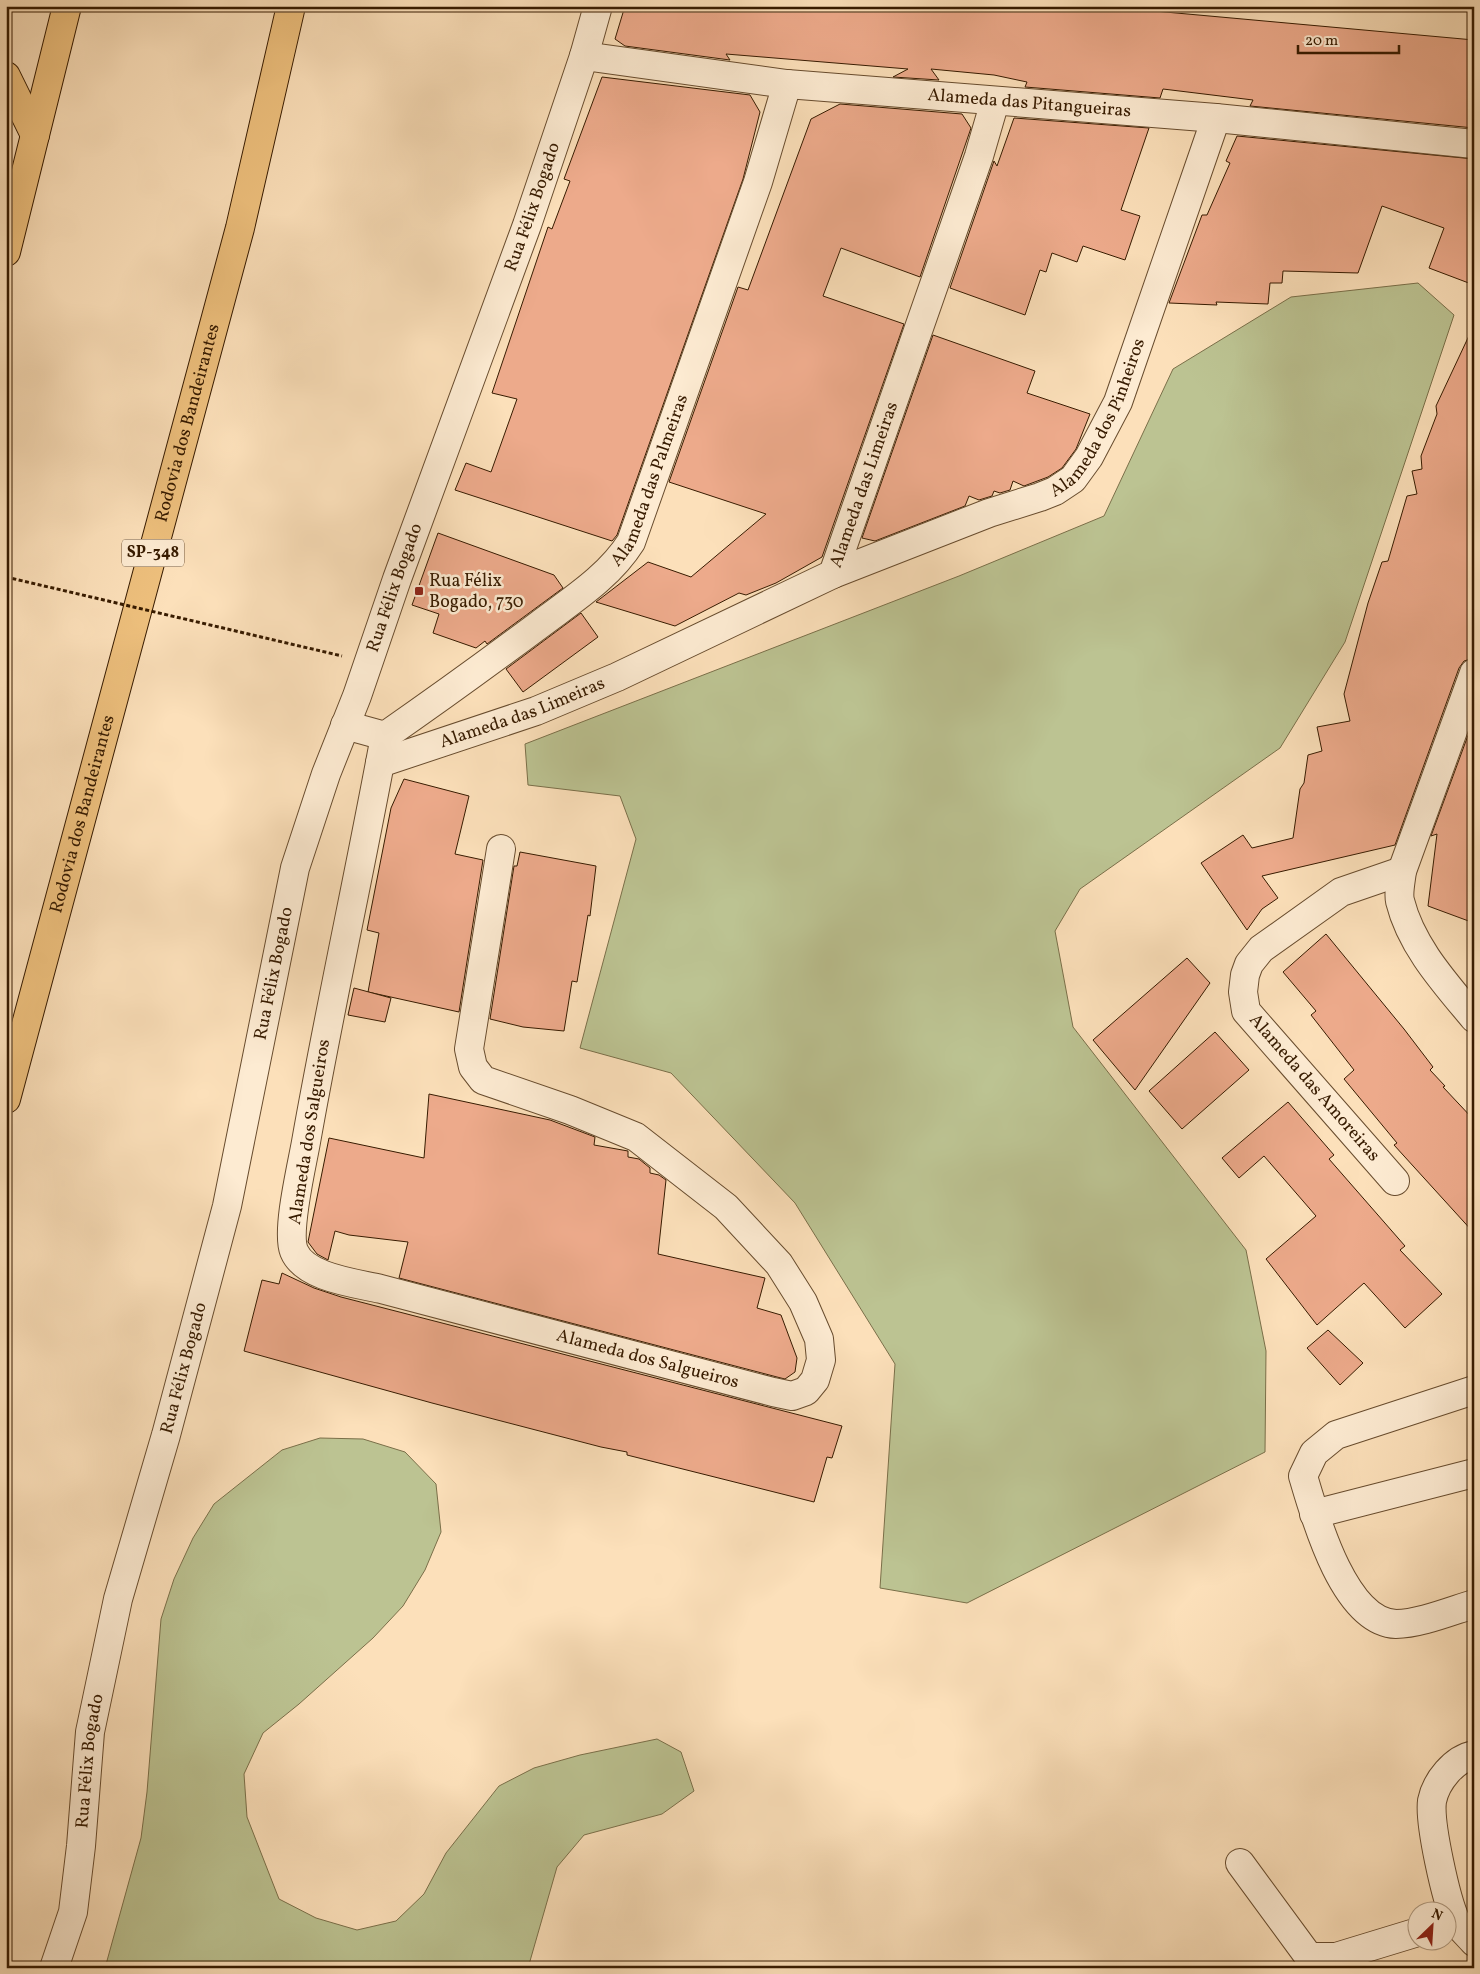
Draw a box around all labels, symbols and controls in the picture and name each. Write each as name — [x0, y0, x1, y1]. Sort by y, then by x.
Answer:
scale bar — [1298, 22, 1399, 54]
text: 20 m — [1305, 31, 1338, 52]
street label: Alameda das Pitangueiras — [927, 83, 1132, 124]
street label: Rua Félix Bogado — [498, 139, 566, 275]
street label: Rodovia dos Bandeirantes — [149, 321, 226, 525]
street label: Alameda dos Pinheiros — [1045, 335, 1152, 504]
street label: Alameda das Palmeiras — [605, 391, 695, 572]
street label: Alameda das Limeiras — [824, 398, 905, 571]
street label: Rua Félix Bogado — [360, 520, 429, 656]
road number: SP-348 — [122, 540, 184, 566]
place label: Rua Félix Bogado, 730 — [429, 569, 524, 615]
marker: Rua Félix Bogado, 730 — [413, 585, 425, 597]
street label: Alameda das Limeiras — [437, 671, 609, 755]
street label: Rodovia dos Bandeirantes — [44, 712, 121, 916]
street label: Rua Félix Bogado — [248, 905, 299, 1042]
street label: Alameda das Amoreiras — [1243, 1009, 1385, 1167]
street label: Alameda dos Salgueiros — [283, 1037, 337, 1227]
street label: Rua Félix Bogado — [154, 1300, 213, 1437]
street label: Alameda dos Salgueiros — [554, 1323, 742, 1395]
street label: Rua Félix Bogado — [70, 1692, 110, 1829]
north arrow — [1408, 1902, 1458, 1952]
text: N — [1428, 1905, 1445, 1926]

